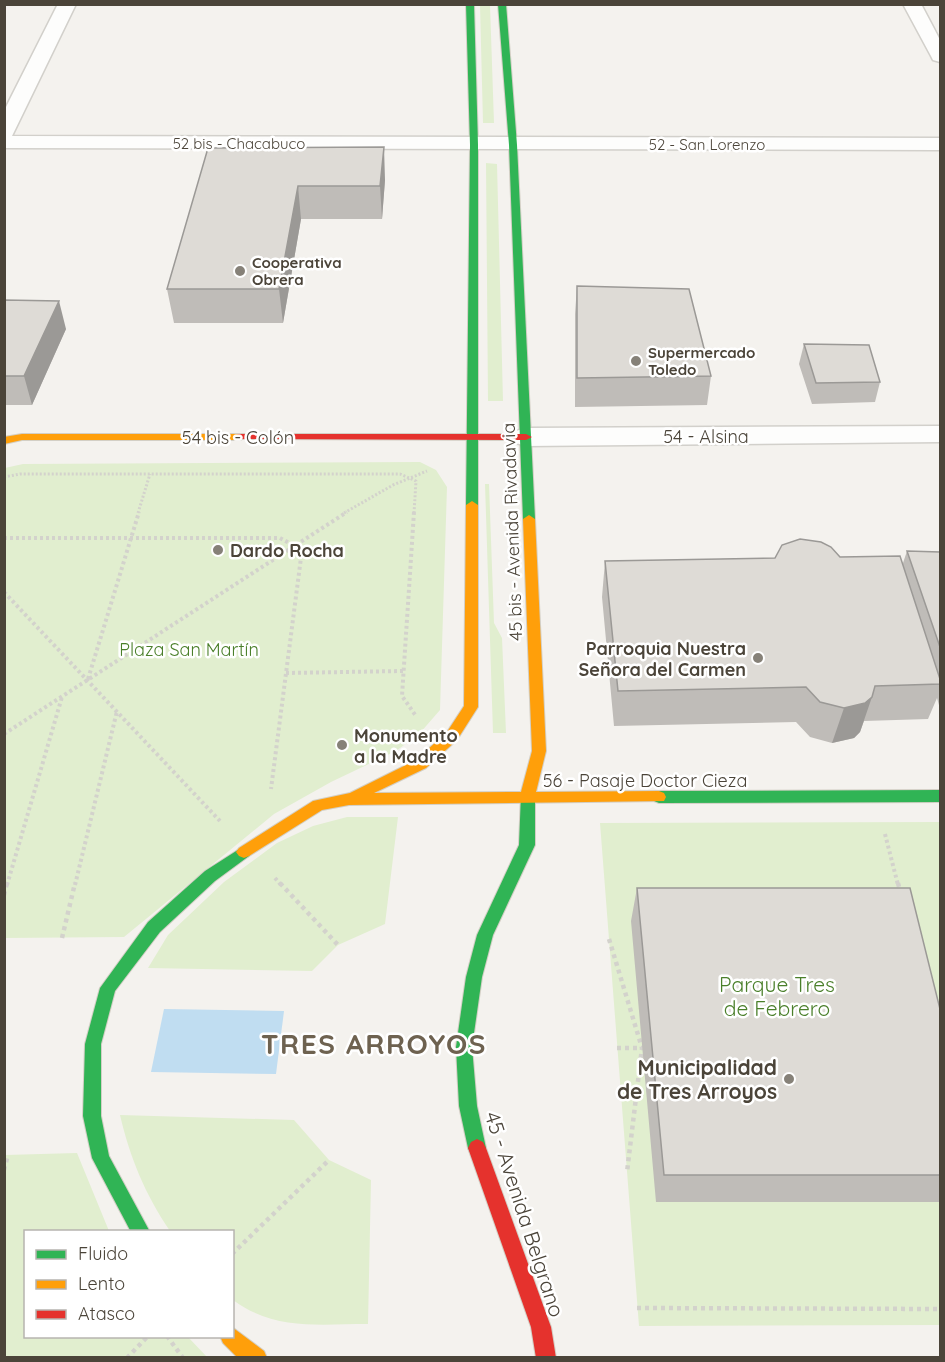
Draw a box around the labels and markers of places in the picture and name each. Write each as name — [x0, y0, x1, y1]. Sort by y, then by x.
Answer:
place label: Cooperativa Obrera — [252, 253, 342, 289]
marker: Cooperativa Obrera — [233, 264, 247, 278]
place label: Supermercado Toledo — [648, 343, 755, 379]
marker: Supermercado Toledo — [629, 354, 643, 368]
place label: Dardo Rocha — [230, 539, 344, 562]
marker: Dardo Rocha — [211, 543, 225, 557]
place label: Parroquia Nuestra Señora del Carmen — [579, 637, 746, 681]
marker: Parroquia Nuestra Señora del Carmen — [751, 651, 765, 665]
place label: Monumento a la Madre — [354, 724, 458, 768]
marker: Monumento a la Madre — [335, 738, 349, 752]
place label: Municipalidad de Tres Arroyos — [617, 1054, 777, 1104]
marker: Municipalidad de Tres Arroyos — [782, 1072, 796, 1086]

